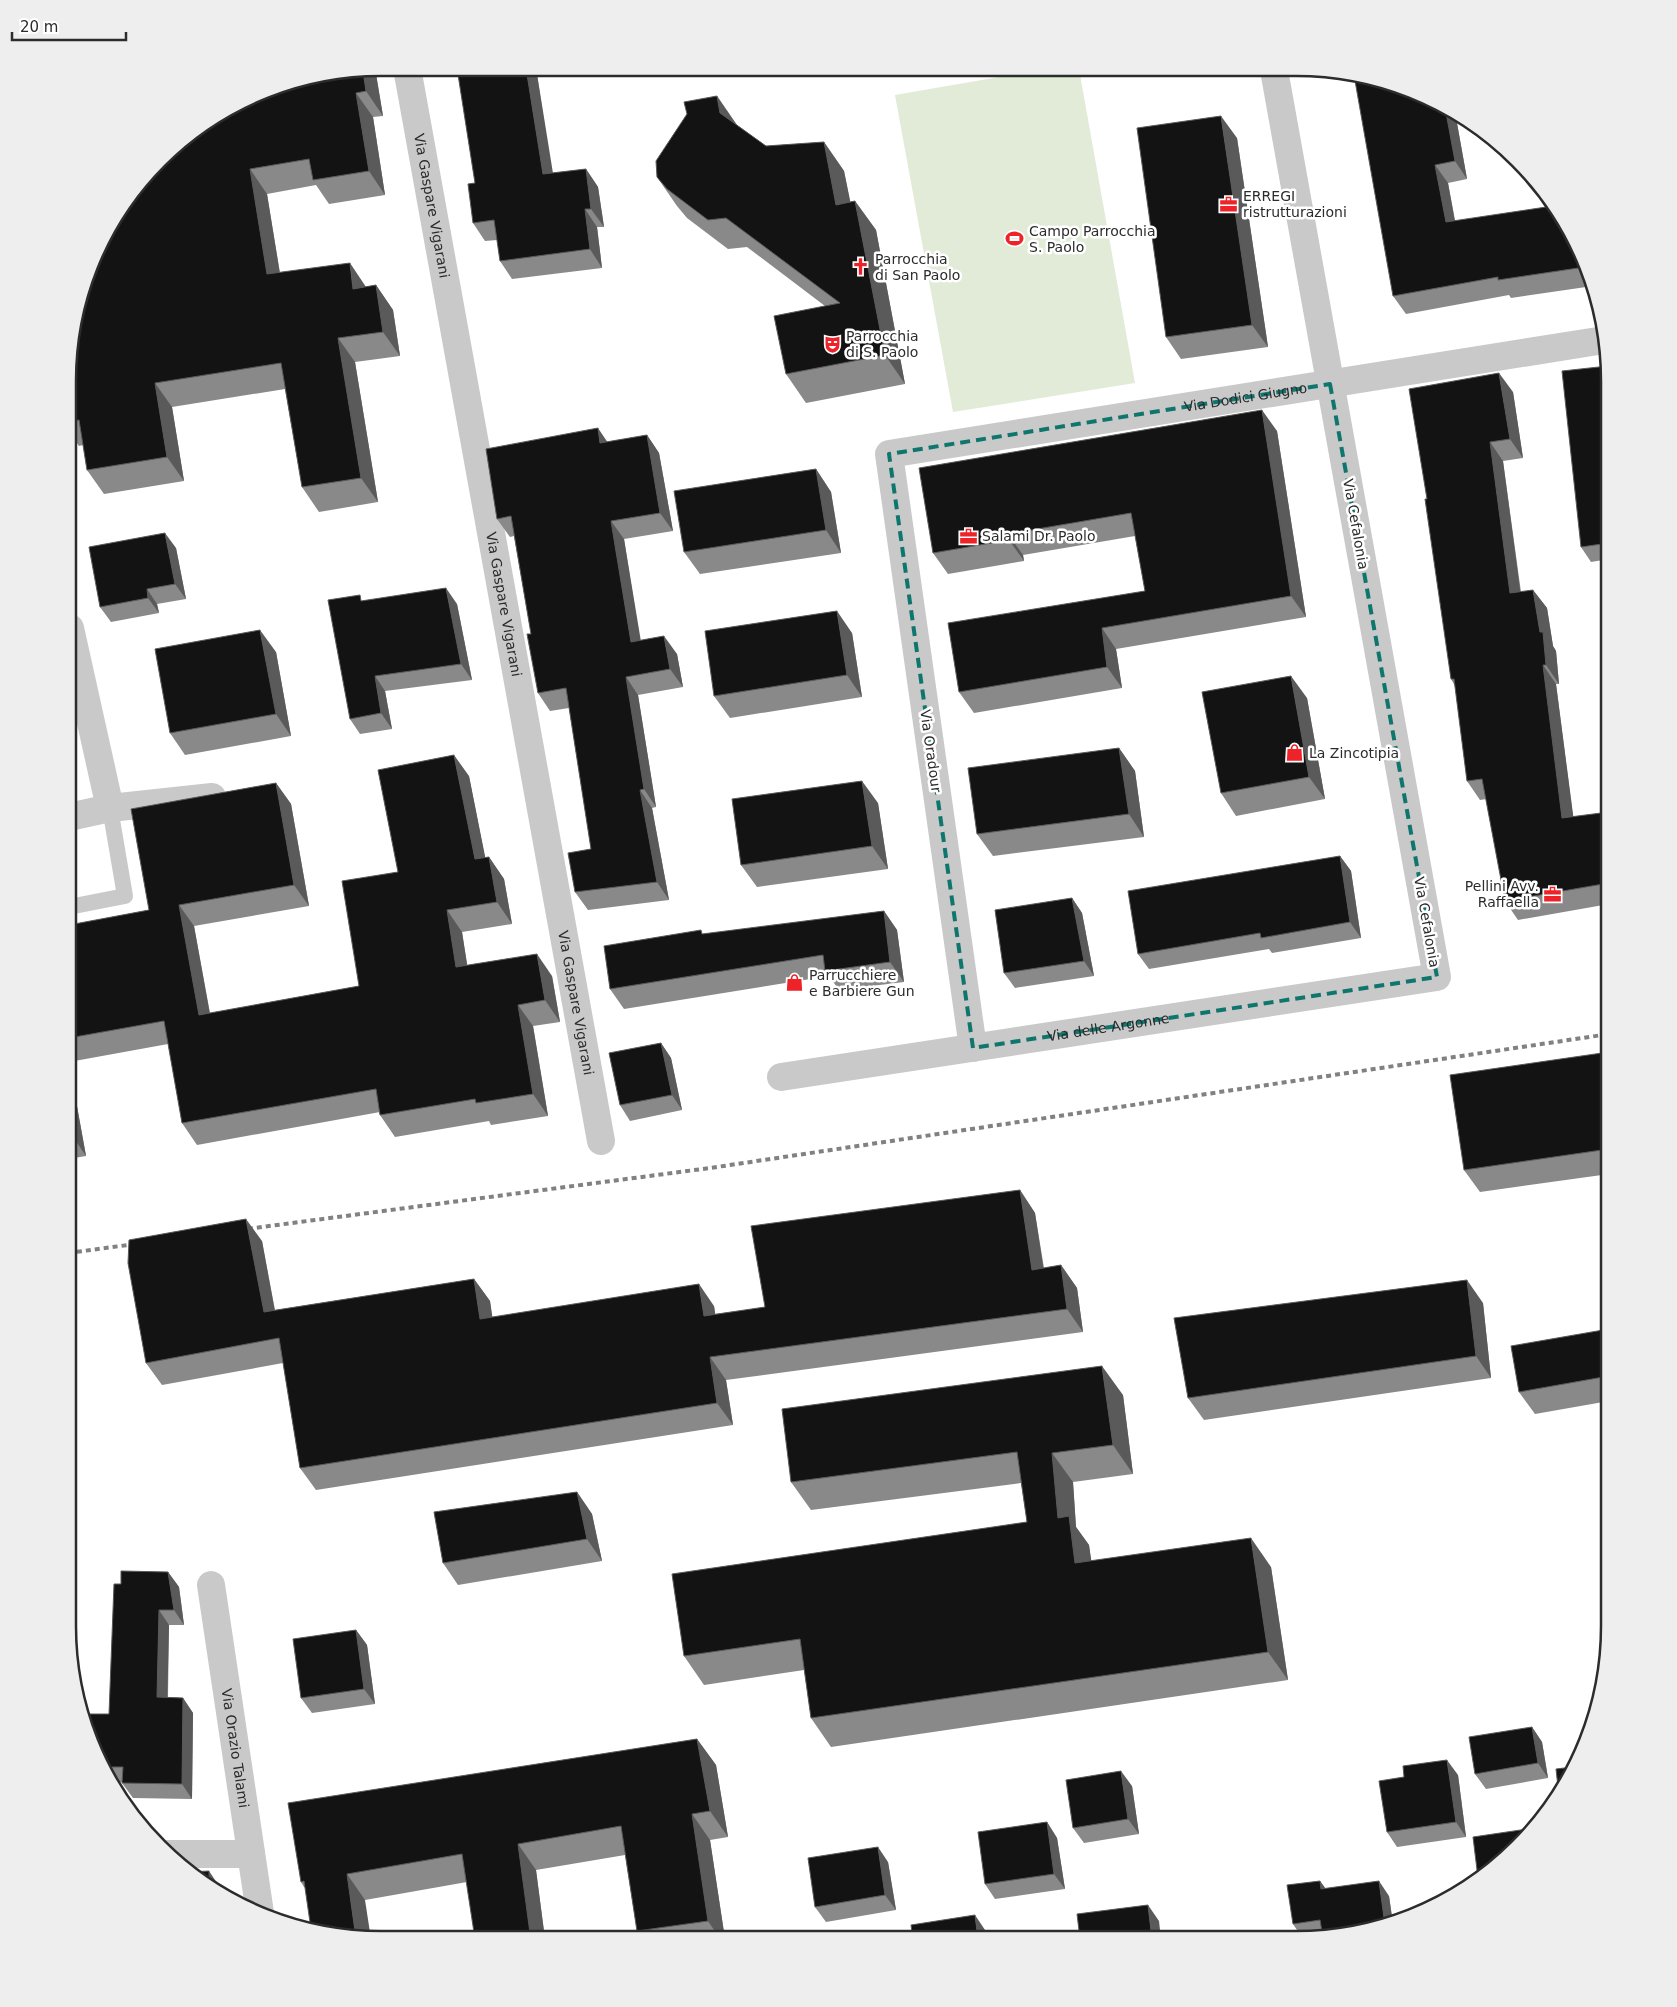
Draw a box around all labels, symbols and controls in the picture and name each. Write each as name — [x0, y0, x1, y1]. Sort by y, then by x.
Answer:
scale bar — [12, 10, 126, 42]
text: 20 m — [20, 18, 58, 36]
street label: Via Gaspare Vigarani — [411, 132, 453, 279]
place label: ERREGI ristrutturazioni — [1243, 188, 1347, 220]
office icon: ERREGI ristrutturazioni — [1219, 194, 1239, 214]
place label: Campo Parrocchia S. Paolo — [1029, 223, 1156, 255]
sports icon: Campo Parrocchia S. Paolo — [1005, 229, 1025, 249]
place label: Parrocchia di San Paolo — [875, 251, 960, 283]
church icon: Parrocchia di San Paolo — [851, 257, 871, 277]
place label: Parrocchia di S. Paolo — [846, 328, 919, 360]
theatre icon: Parrocchia di S. Paolo — [822, 334, 842, 354]
street label: Via Dodici Giugno — [1183, 379, 1308, 415]
street label: Via Cefalonia — [1340, 477, 1372, 571]
office icon: Salami Dr. Paolo — [958, 526, 978, 546]
place label: Salami Dr. Paolo — [982, 528, 1095, 544]
street label: Via Gaspare Vigarani — [483, 531, 525, 678]
street label: Via Oradour — [917, 708, 945, 794]
shop icon: La Zincotipia — [1285, 743, 1305, 763]
place label: La Zincotipia — [1309, 745, 1399, 761]
street label: Via Cefalonia — [1411, 875, 1443, 969]
place label: Pellini Avv. Raffaella — [1465, 878, 1539, 910]
office icon: Pellini Avv. Raffaella — [1543, 884, 1563, 904]
street label: Via Gaspare Vigarani — [555, 929, 597, 1076]
place label: Parrucchiere e Barbiere Gun — [809, 967, 915, 999]
shop icon: Parrucchiere e Barbiere Gun — [785, 973, 805, 993]
street label: Via delle Argonne — [1046, 1010, 1170, 1044]
street label: Via Orazio Talami — [219, 1687, 252, 1809]

